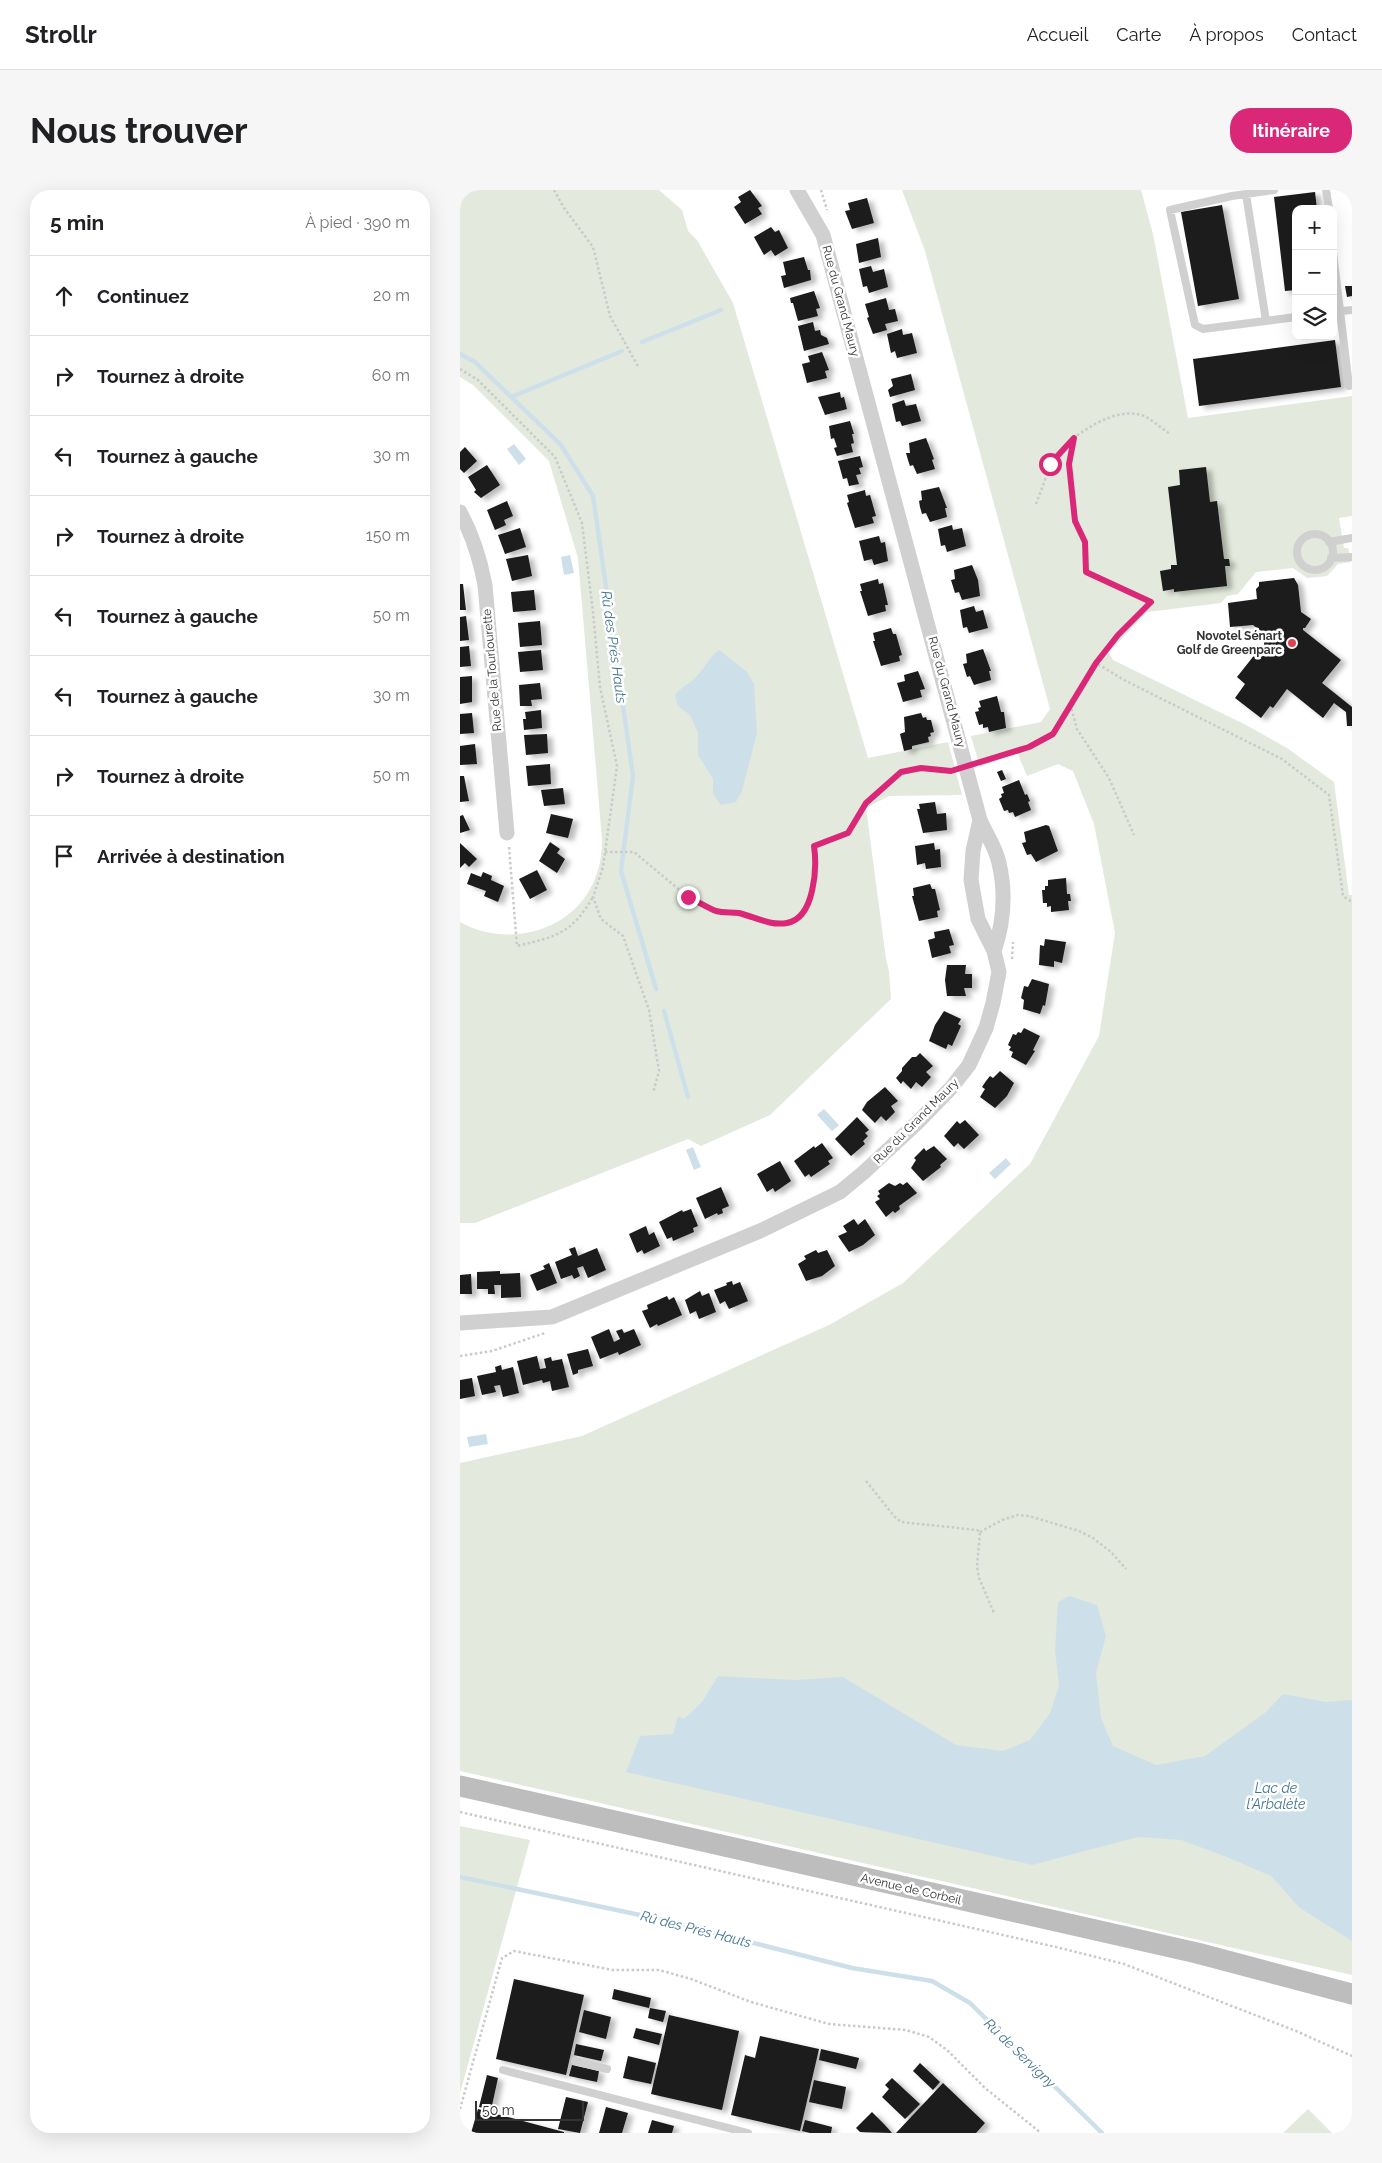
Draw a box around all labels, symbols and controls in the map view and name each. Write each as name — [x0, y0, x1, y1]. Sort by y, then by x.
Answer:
text: Strollr — [25, 20, 97, 49]
text: Accueil — [1027, 24, 1088, 45]
text: Carte — [1116, 24, 1161, 45]
text: À propos — [1189, 24, 1264, 45]
text: Contact — [1292, 24, 1357, 45]
button: Itinéraire — [1230, 108, 1352, 153]
text: Nous trouver — [30, 110, 248, 151]
map controls — [1292, 205, 1337, 340]
button: + — [1292, 205, 1337, 250]
text: 5 min — [50, 210, 104, 235]
text: À pied · 390 m — [305, 213, 410, 232]
street label: Rue du Grand Maury — [819, 244, 863, 358]
button: − — [1292, 250, 1337, 295]
icon: ahead — [50, 282, 78, 310]
text: Continuez — [97, 285, 189, 307]
text: 20 m — [373, 286, 410, 305]
button: layers — [1292, 295, 1337, 340]
icon: right — [50, 362, 78, 390]
text: Tournez à droite — [97, 365, 244, 387]
text: 60 m — [372, 366, 410, 385]
icon: left — [50, 442, 78, 470]
text: Tournez à gauche — [97, 445, 258, 467]
text: 30 m — [373, 446, 410, 465]
route start — [1039, 453, 1062, 476]
icon: right — [50, 522, 78, 550]
text: Tournez à droite — [97, 525, 244, 547]
text: 150 m — [366, 526, 410, 545]
water label: Rû des Prés Hauts — [598, 590, 630, 705]
icon: left — [50, 602, 78, 630]
text: Tournez à gauche — [97, 605, 258, 627]
text: 50 m — [373, 606, 410, 625]
street label: Rue de la Tourlourette — [480, 608, 504, 732]
place label: Novotel Sénart Golf de Greenparc — [1177, 629, 1282, 657]
street label: Rue du Grand Maury — [925, 635, 969, 749]
marker: Novotel Sénart Golf de Greenparc — [1286, 637, 1298, 649]
icon: left — [50, 682, 78, 710]
text: Tournez à gauche — [97, 685, 258, 707]
text: 30 m — [373, 686, 410, 705]
icon: right — [50, 762, 78, 790]
text: Tournez à droite — [97, 765, 244, 787]
text: 50 m — [373, 766, 410, 785]
icon: arrive — [50, 842, 78, 870]
text: Arrivée à destination — [97, 845, 285, 867]
route end — [677, 886, 700, 909]
street label: Rue du Grand Maury — [871, 1075, 962, 1166]
water label: Lac de l'Arbalète — [1247, 1780, 1306, 1812]
street label: Avenue de Corbeil — [859, 1871, 963, 1908]
water label: Rû des Prés Hauts — [639, 1907, 754, 1951]
water label: Rû de Servigny — [981, 2015, 1060, 2092]
scale bar — [475, 2098, 584, 2121]
text: 50 m — [482, 2102, 515, 2118]

